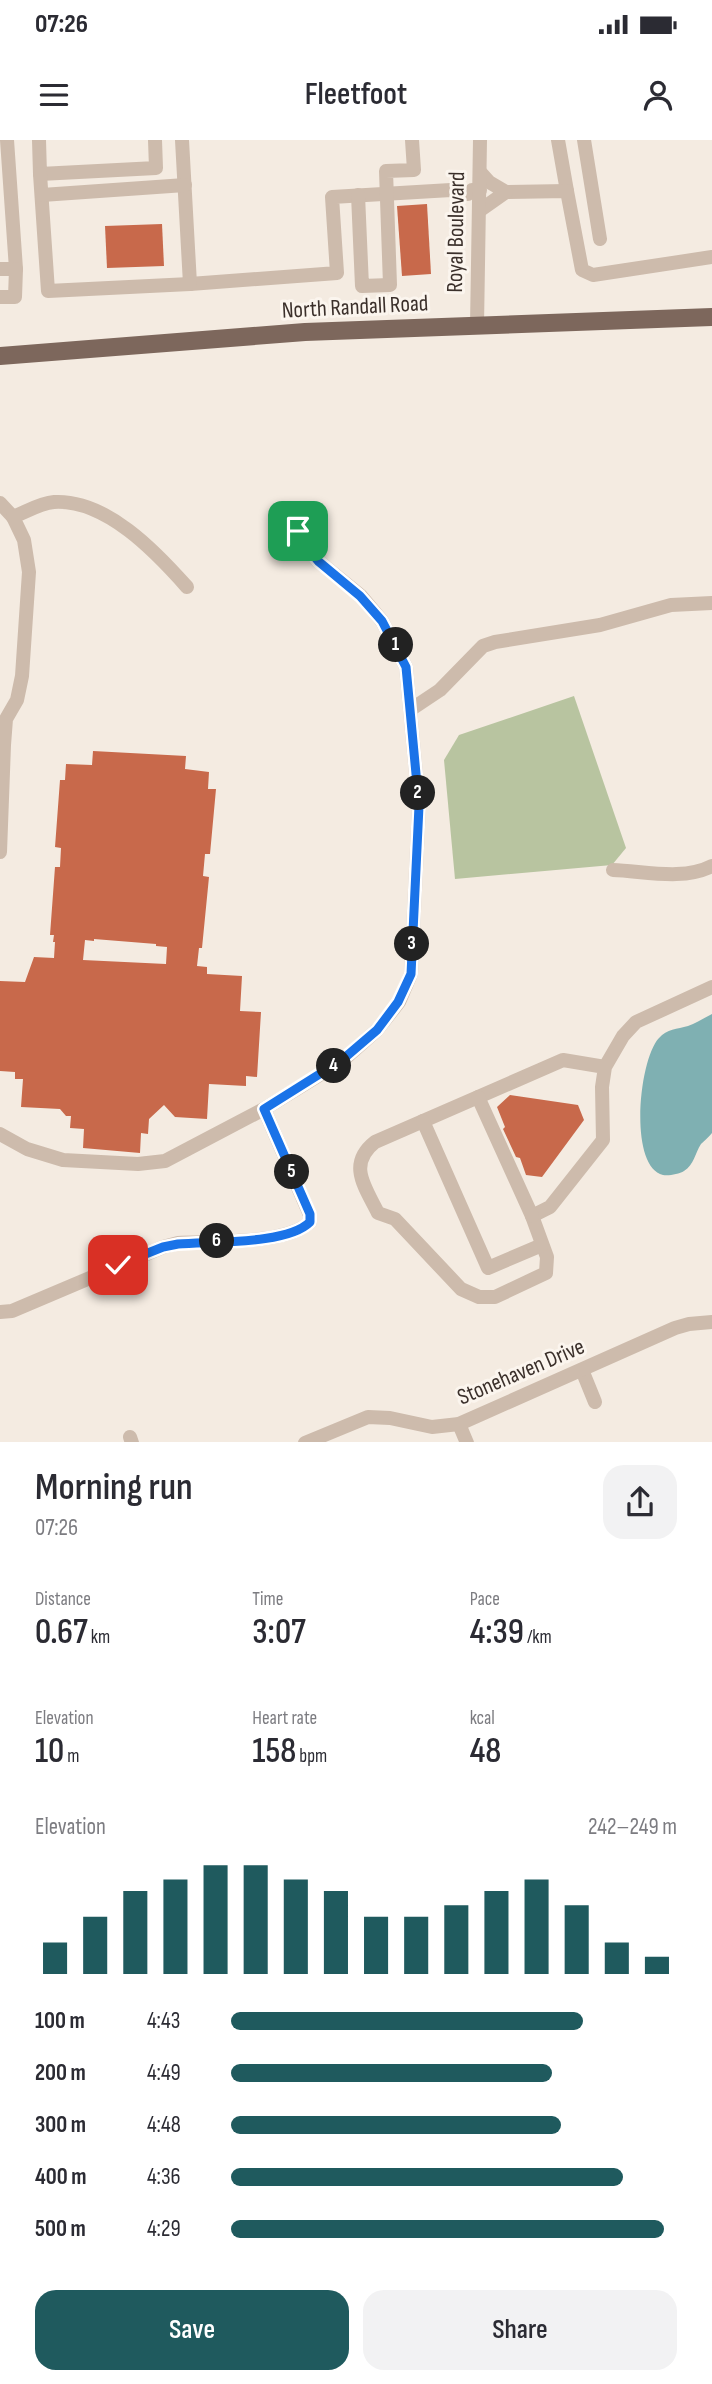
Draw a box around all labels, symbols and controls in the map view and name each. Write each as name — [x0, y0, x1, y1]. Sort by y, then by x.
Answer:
text: 07:26 — [35, 9, 88, 40]
text: Fleetfoot — [305, 75, 407, 114]
icon: menu — [35, 76, 73, 114]
icon: person — [639, 76, 677, 114]
street label: Royal Boulevard — [441, 171, 471, 293]
street label: North Randall Road — [281, 289, 429, 325]
pin — [268, 501, 328, 561]
icon: arrive — [279, 512, 317, 550]
pin: 1 — [378, 628, 414, 662]
text: 1 — [392, 633, 399, 656]
pin: 2 — [400, 776, 436, 810]
text: 2 — [413, 781, 422, 804]
pin: 3 — [394, 926, 430, 962]
text: 3 — [407, 932, 416, 955]
pin: 4 — [316, 1048, 352, 1084]
text: 4 — [329, 1054, 338, 1077]
pin: 5 — [274, 1154, 310, 1190]
text: 5 — [287, 1160, 296, 1183]
pin: 6 — [200, 1224, 234, 1258]
text: 6 — [212, 1229, 221, 1252]
pin — [88, 1235, 148, 1295]
icon: check — [99, 1246, 137, 1284]
street label: Stonehaven Drive — [453, 1333, 589, 1411]
text: Morning run — [35, 1465, 193, 1510]
button: share — [603, 1465, 677, 1539]
text: 07:26 — [35, 1514, 78, 1542]
text: Distance — [35, 1588, 91, 1611]
text: Time — [252, 1588, 283, 1611]
text: Pace — [470, 1588, 500, 1611]
text: 0.67 — [35, 1611, 88, 1654]
text: 3:07 — [252, 1611, 306, 1654]
text: 4:39 — [470, 1611, 524, 1654]
text: km — [88, 1626, 110, 1649]
text: /km — [524, 1626, 552, 1649]
text: Elevation — [35, 1707, 94, 1730]
text: Heart rate — [252, 1707, 317, 1730]
text: kcal — [470, 1707, 495, 1730]
text: 10 — [35, 1730, 64, 1773]
text: 158 — [252, 1730, 296, 1773]
text: 48 — [470, 1730, 501, 1773]
text: m — [64, 1745, 80, 1768]
text: bpm — [296, 1745, 327, 1768]
text: Elevation — [35, 1813, 106, 1841]
text: 242–249 m — [588, 1813, 677, 1841]
text: 100 m — [35, 2007, 85, 2035]
text: 4:43 — [147, 2007, 180, 2035]
text: 200 m — [35, 2059, 86, 2087]
text: 4:49 — [147, 2059, 181, 2087]
text: 300 m — [35, 2111, 86, 2139]
text: 4:48 — [147, 2111, 181, 2139]
text: 400 m — [35, 2163, 86, 2191]
text: 4:36 — [147, 2163, 181, 2191]
text: 500 m — [35, 2215, 86, 2243]
text: 4:29 — [147, 2215, 181, 2243]
button: Save — [35, 2290, 349, 2370]
button: Share — [363, 2290, 677, 2370]

